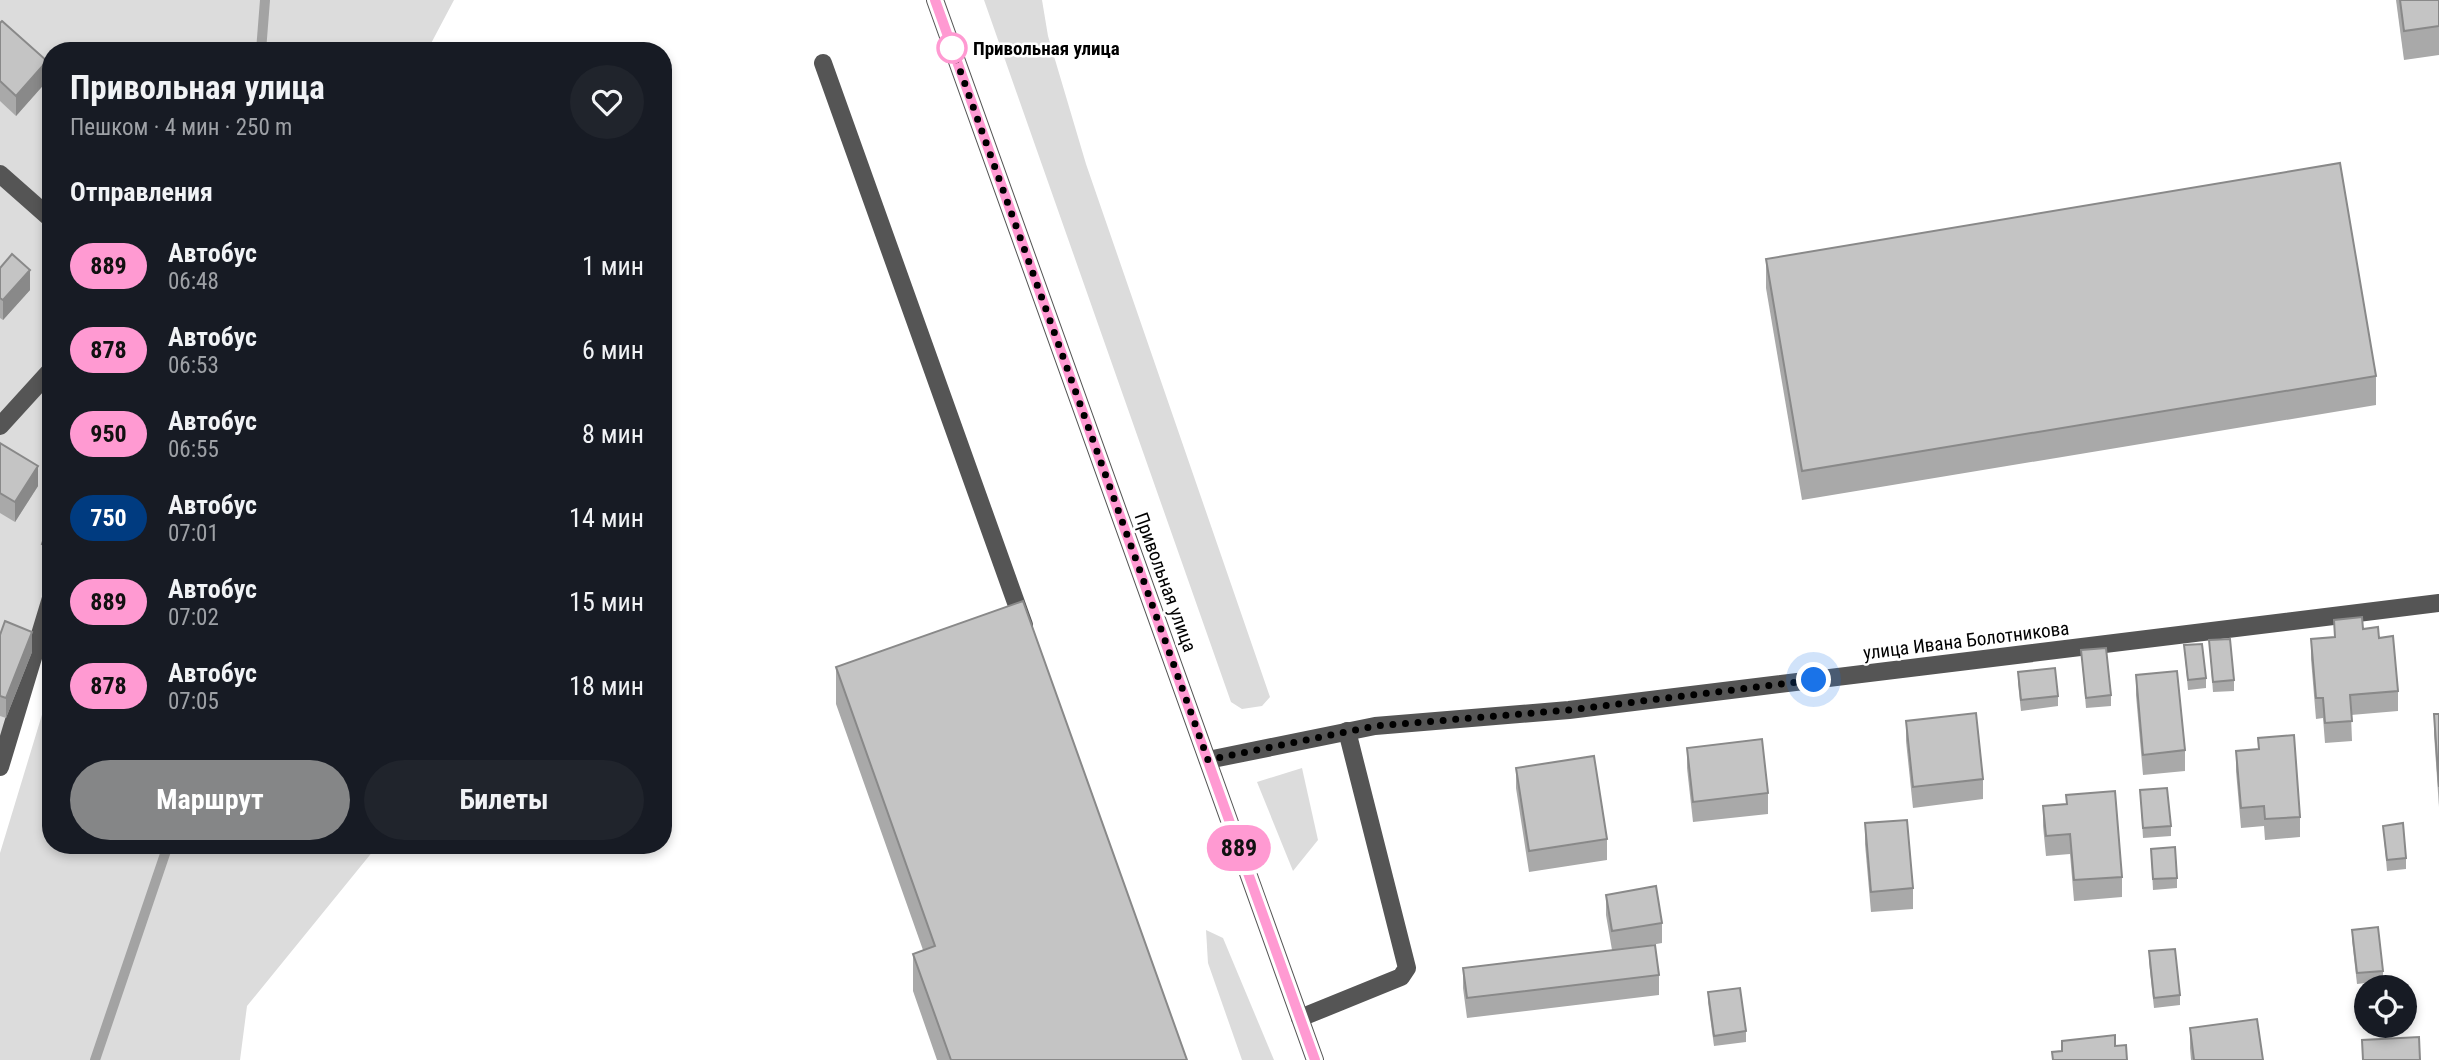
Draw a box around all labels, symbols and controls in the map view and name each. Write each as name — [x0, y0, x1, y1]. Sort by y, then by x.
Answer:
marker: Привольная улица — [937, 33, 967, 63]
place label: Привольная улица — [973, 37, 1120, 60]
button: heart — [570, 65, 644, 139]
text: Привольная улица — [70, 68, 325, 107]
text: Пешком · 4 мин · 250 m — [70, 114, 292, 141]
text: Отправления — [70, 177, 213, 207]
text: Автобус — [168, 238, 257, 268]
text: 1 мин — [582, 251, 644, 281]
text: 889 — [90, 252, 127, 280]
text: 06:48 — [168, 268, 219, 295]
text: Автобус — [168, 322, 257, 352]
text: 6 мин — [582, 335, 644, 365]
text: 878 — [90, 336, 127, 364]
text: 06:53 — [168, 352, 219, 379]
text: Автобус — [168, 406, 257, 436]
text: 8 мин — [582, 419, 644, 449]
text: 950 — [90, 420, 127, 448]
text: 06:55 — [168, 436, 219, 463]
text: Автобус — [168, 490, 257, 520]
text: 14 мин — [569, 503, 644, 533]
text: 750 — [90, 504, 127, 532]
street label: Привольная улица — [1130, 509, 1201, 655]
text: 07:01 — [168, 520, 219, 547]
text: Автобус — [168, 574, 257, 604]
text: 15 мин — [569, 587, 644, 617]
text: 889 — [90, 588, 127, 616]
text: 07:02 — [168, 604, 219, 631]
street label: улица Ивана Болотникова — [1862, 616, 2070, 665]
text: Автобус — [168, 658, 257, 688]
your location — [1796, 662, 1831, 697]
text: 18 мин — [569, 671, 644, 701]
text: 878 — [90, 672, 127, 700]
text: 07:05 — [168, 688, 219, 715]
button: Маршрут — [70, 760, 350, 840]
button: Билеты — [364, 760, 644, 840]
line badge: 889 — [1199, 825, 1279, 871]
text: 889 — [1221, 834, 1257, 862]
map controls — [2354, 975, 2417, 1038]
button: locate — [2354, 975, 2417, 1038]

